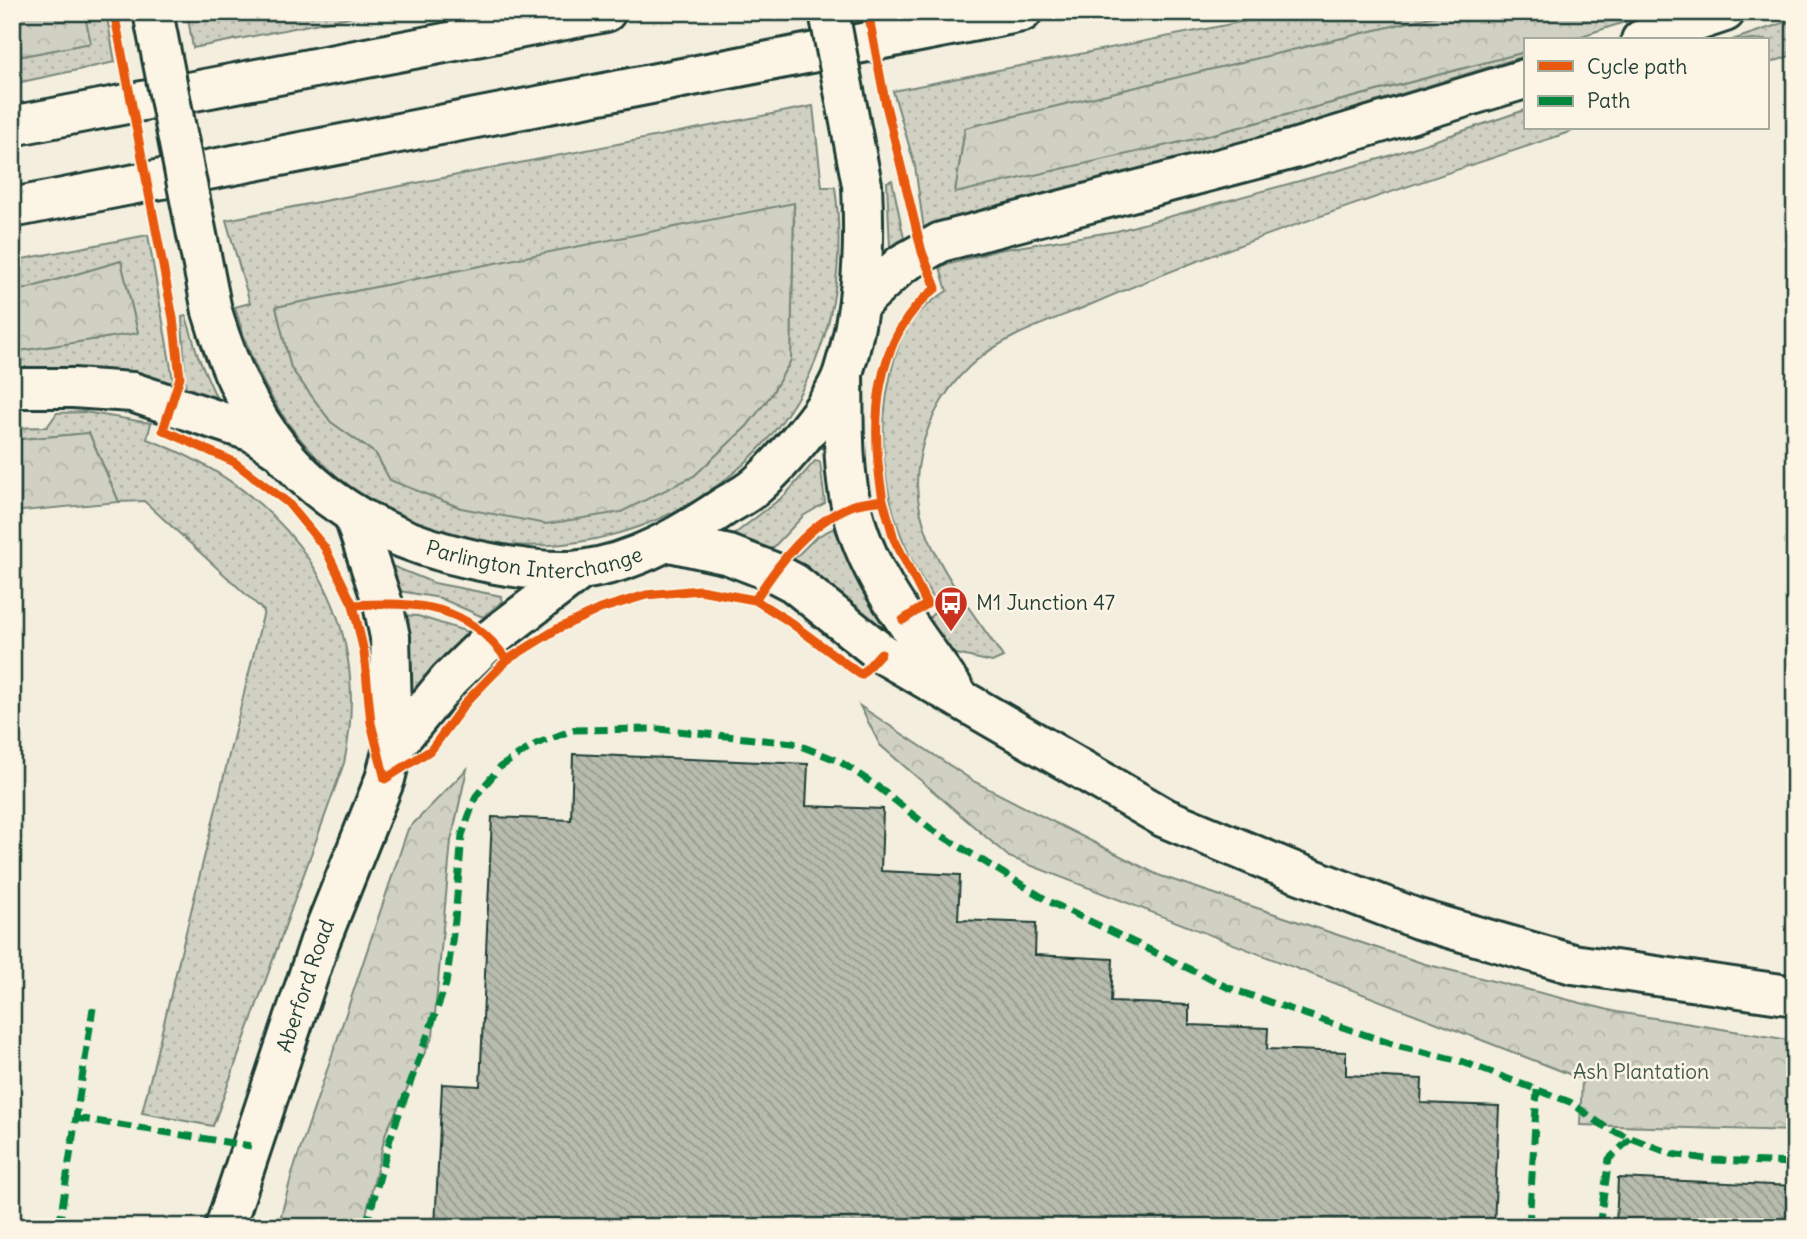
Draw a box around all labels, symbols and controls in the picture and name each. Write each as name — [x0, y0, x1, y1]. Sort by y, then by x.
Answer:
legend — [1524, 38, 1769, 130]
text: Cycle path — [1587, 53, 1687, 80]
text: Path — [1587, 87, 1630, 114]
street label: Parlington Interchange — [423, 534, 646, 584]
bus stop icon: M1 Junction 47 — [932, 584, 970, 633]
place label: M1 Junction 47 — [976, 589, 1115, 616]
street label: Aberford Road — [270, 916, 340, 1056]
park label: Ash Plantation — [1573, 1058, 1709, 1085]

